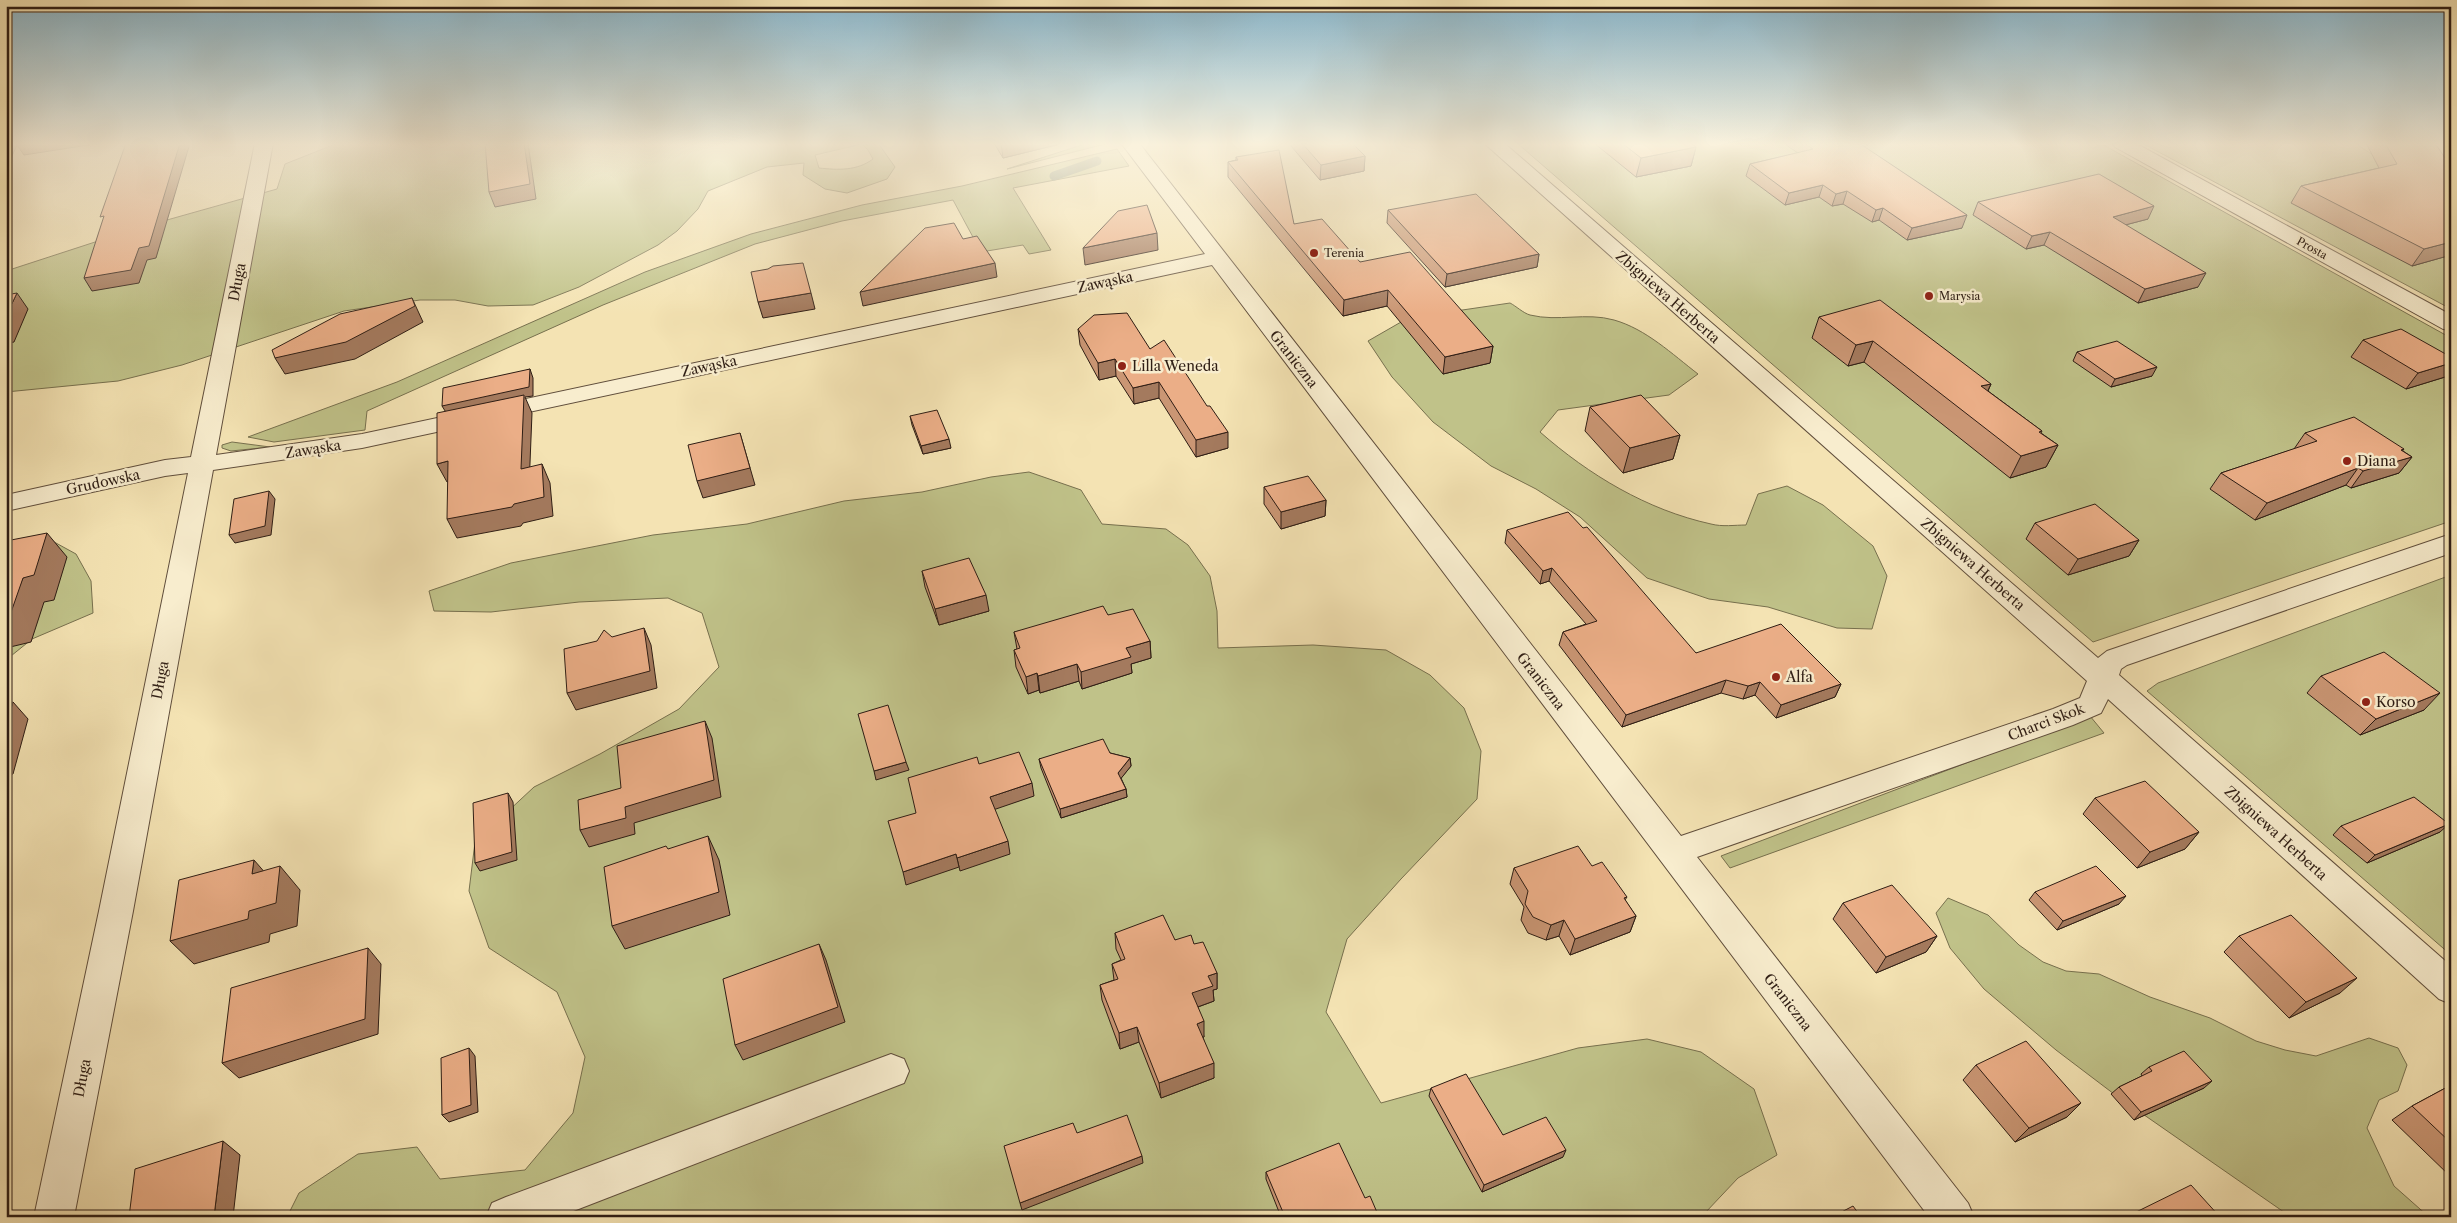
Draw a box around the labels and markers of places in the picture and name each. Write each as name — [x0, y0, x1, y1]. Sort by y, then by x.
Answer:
place label: Terenia — [1324, 246, 1364, 260]
marker: Terenia — [1308, 247, 1320, 259]
place label: Marysia — [1939, 289, 1981, 303]
marker: Marysia — [1923, 290, 1935, 302]
place label: Lilla Weneda — [1132, 357, 1219, 375]
marker: Lilla Weneda — [1116, 360, 1128, 372]
place label: Diana — [2357, 452, 2397, 470]
marker: Diana — [2341, 455, 2353, 467]
place label: Alfa — [1785, 668, 1814, 686]
marker: Alfa — [1770, 671, 1782, 683]
place label: Korso — [2376, 693, 2416, 711]
marker: Korso — [2360, 696, 2372, 708]

